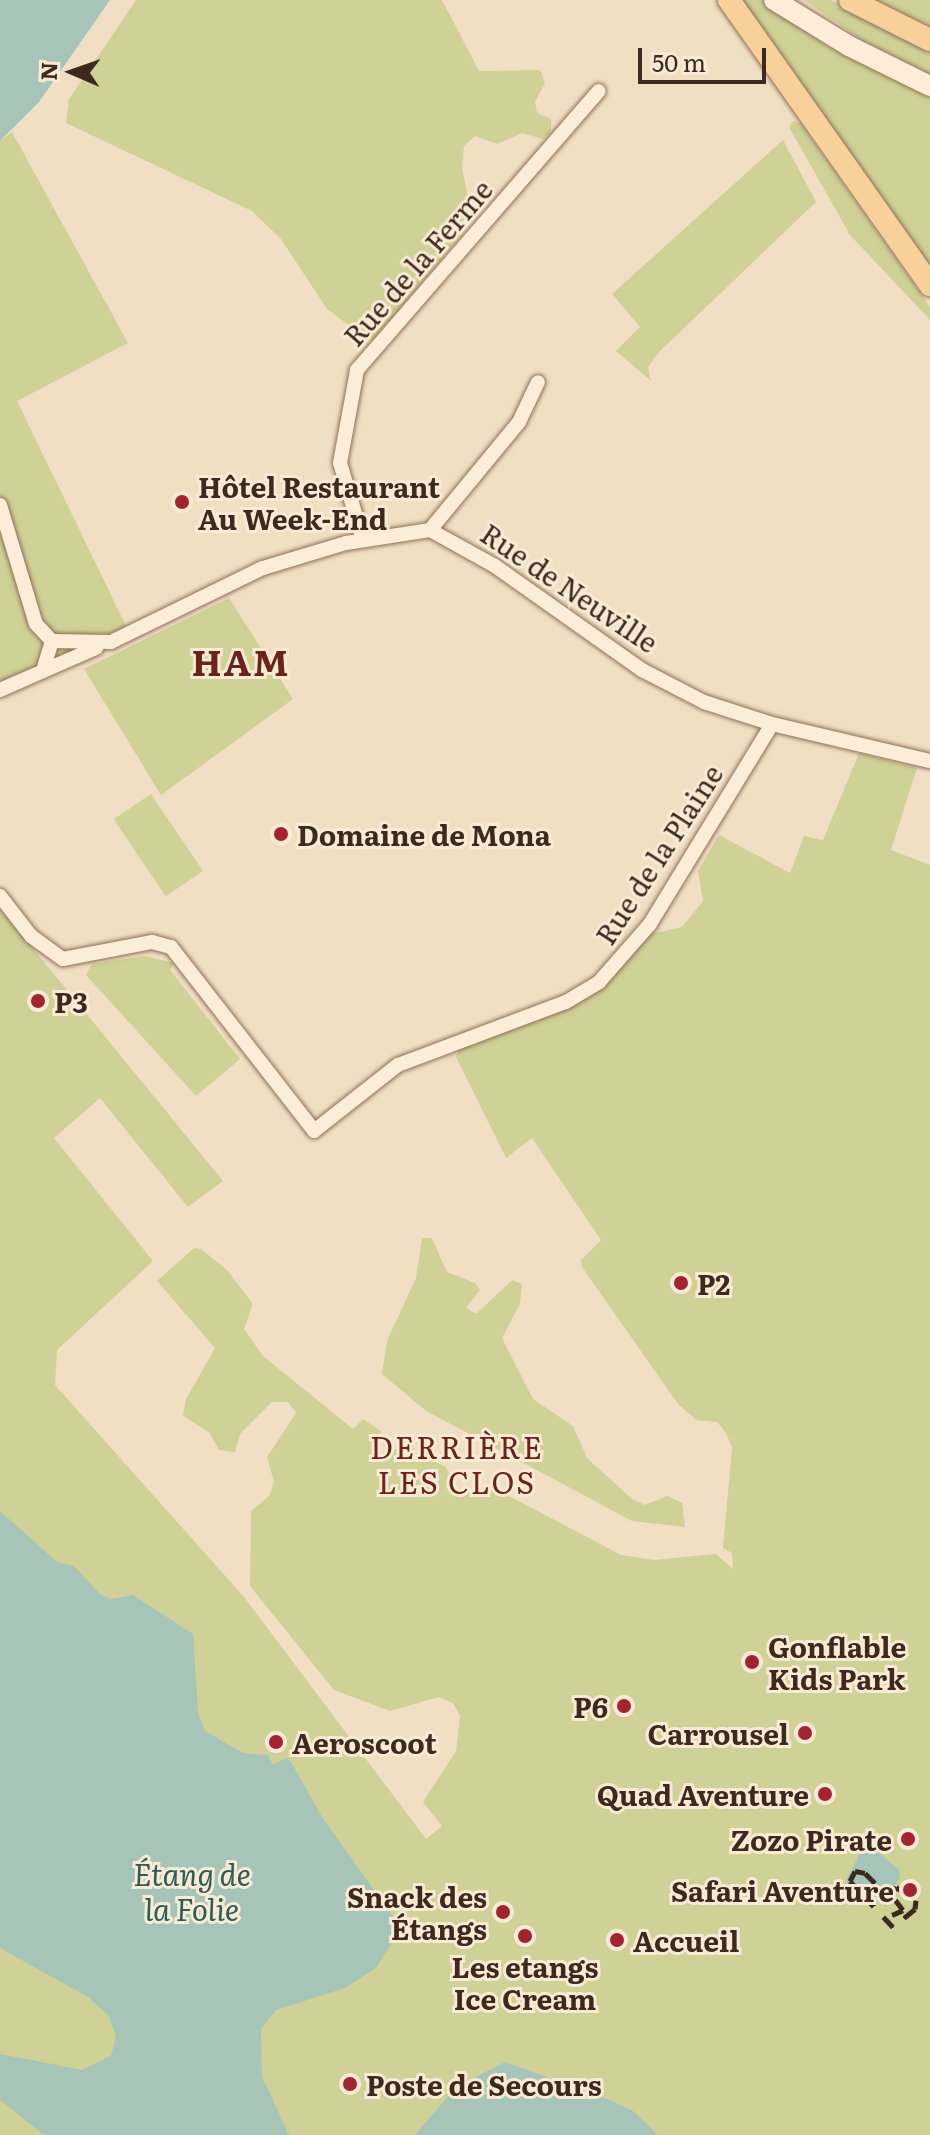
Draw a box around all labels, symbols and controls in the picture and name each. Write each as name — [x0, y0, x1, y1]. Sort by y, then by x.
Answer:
north arrow — [32, 32, 112, 112]
scale bar — [642, 32, 770, 82]
text: 50 m — [652, 44, 706, 79]
text: N — [31, 61, 64, 81]
street label: Rue de la Ferme — [336, 172, 498, 352]
place label: Hôtel Restaurant Au Week-End — [198, 469, 440, 535]
marker: Hôtel Restaurant Au Week-End — [173, 493, 191, 511]
street label: Rue de Neuville — [475, 515, 665, 659]
district label: HAM — [191, 639, 291, 683]
street label: Rue de la Plaine — [587, 758, 729, 950]
place label: Domaine de Mona — [297, 817, 551, 851]
marker: Domaine de Mona — [272, 825, 290, 843]
place label: P3 — [54, 984, 88, 1018]
marker: P3 — [29, 992, 47, 1010]
place label: P2 — [697, 1266, 730, 1300]
marker: P2 — [672, 1274, 690, 1292]
district label: DERRIÈRE LES CLOS — [370, 1428, 544, 1498]
place label: Gonflable Kids Park — [768, 1629, 906, 1695]
marker: Gonflable Kids Park — [743, 1653, 761, 1671]
place label: P6 — [573, 1689, 608, 1723]
marker: P6 — [615, 1697, 633, 1715]
place label: Carrousel — [648, 1716, 789, 1750]
marker: Carrousel — [796, 1724, 814, 1742]
place label: Aeroscoot — [292, 1725, 437, 1759]
marker: Aeroscoot — [267, 1733, 285, 1751]
place label: Quad Aventure — [597, 1777, 809, 1811]
marker: Quad Aventure — [816, 1785, 834, 1803]
place label: Zozo Pirate — [731, 1822, 892, 1856]
marker: Zozo Pirate — [899, 1830, 917, 1848]
water label: Étang de la Folie — [133, 1855, 251, 1926]
place label: Safari Aventure — [671, 1873, 894, 1907]
place label: Snack des Étangs — [347, 1879, 487, 1945]
marker: Safari Aventure — [901, 1881, 919, 1899]
marker: Snack des Étangs — [494, 1903, 512, 1921]
place label: Accueil — [633, 1923, 739, 1957]
marker: Les etangs Ice Cream — [516, 1927, 534, 1945]
marker: Accueil — [608, 1931, 626, 1949]
place label: Les etangs Ice Cream — [452, 1949, 598, 2015]
place label: Poste de Secours — [366, 2067, 602, 2101]
marker: Poste de Secours — [341, 2075, 359, 2093]

